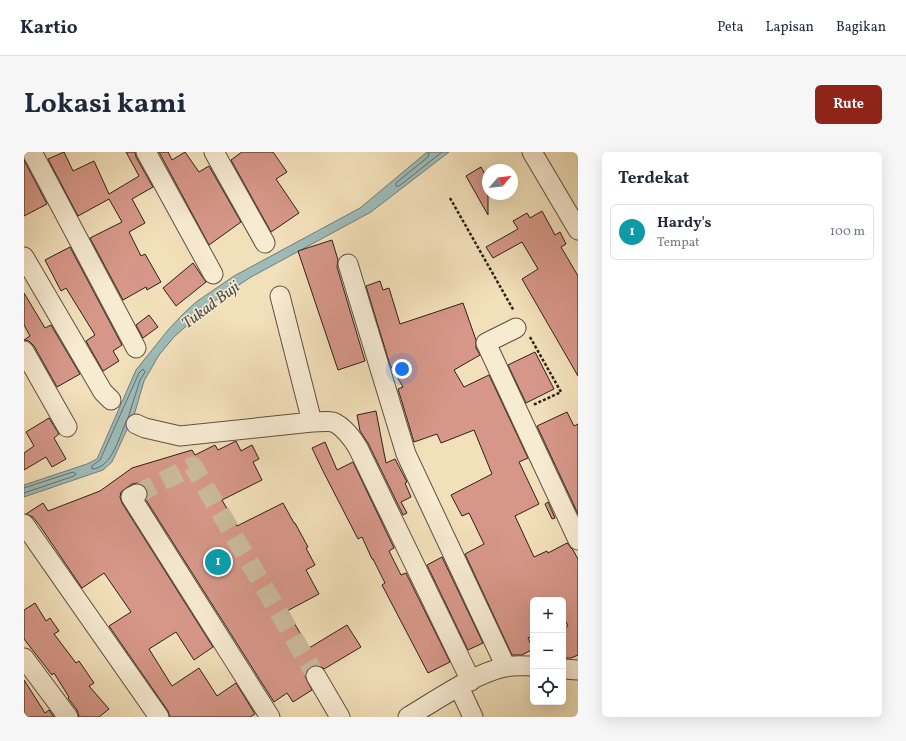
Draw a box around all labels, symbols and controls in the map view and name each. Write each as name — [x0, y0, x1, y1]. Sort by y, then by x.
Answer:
text: Kartio — [20, 15, 78, 41]
text: Peta — [717, 18, 744, 37]
text: Lapisan — [766, 18, 814, 37]
text: Bagikan — [836, 18, 886, 37]
text: Lokasi kami — [24, 85, 186, 124]
button: Rute — [815, 85, 882, 124]
north arrow — [482, 164, 518, 200]
text: Terdekat — [618, 167, 689, 190]
text: Hardy's — [657, 213, 711, 234]
text: 1 — [629, 223, 635, 241]
text: 100 m — [830, 223, 865, 241]
text: Tempat — [657, 234, 700, 252]
water label: Tukad Buji — [178, 276, 246, 335]
your location — [392, 359, 412, 379]
pin: 1 — [205, 547, 231, 577]
map controls — [530, 597, 566, 705]
button: + — [530, 597, 566, 633]
button: − — [530, 633, 566, 669]
button: locate — [530, 669, 566, 705]

